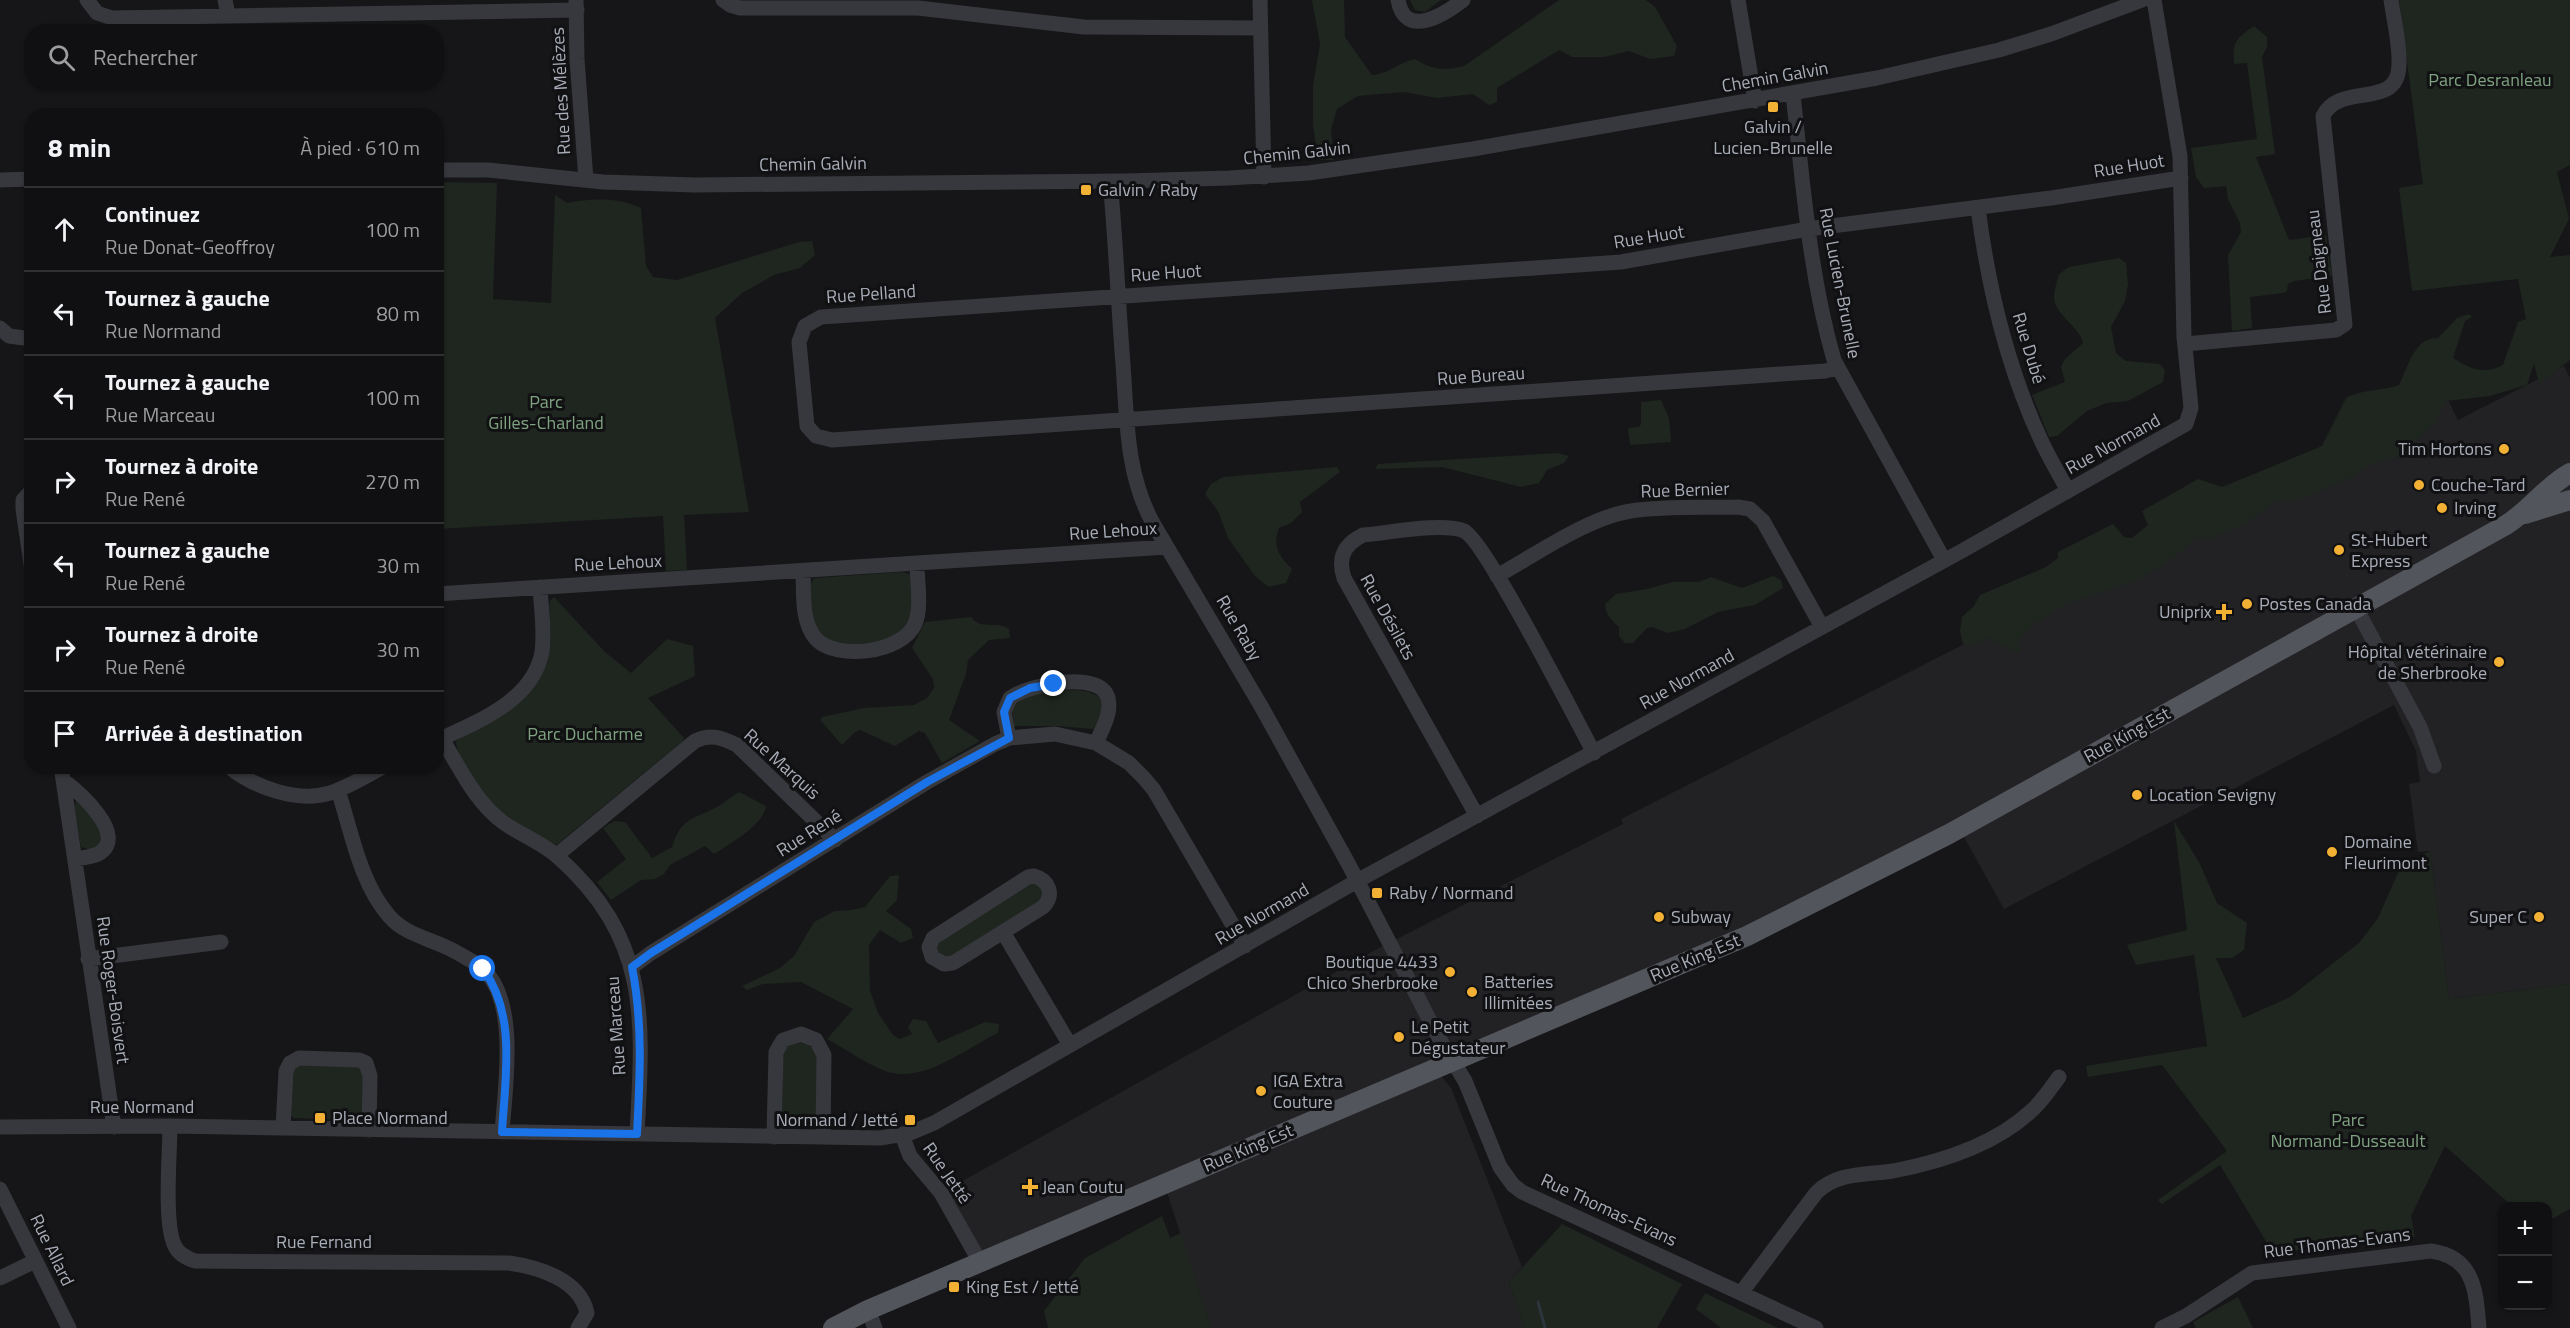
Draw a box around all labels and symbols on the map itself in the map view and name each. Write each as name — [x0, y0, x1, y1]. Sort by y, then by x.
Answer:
street label: Rue des Mélèzes — [544, 27, 577, 155]
street label: Chemin Galvin — [1720, 54, 1830, 99]
park label: Parc Desranleau — [2428, 66, 2552, 93]
marker: Galvin / Lucien-Brunelle — [1766, 100, 1780, 114]
place label: Galvin / Lucien-Brunelle — [1713, 113, 1833, 161]
street label: Chemin Galvin — [1242, 133, 1352, 172]
street label: Rue Huot — [2092, 147, 2167, 184]
street label: Chemin Galvin — [759, 149, 867, 178]
place label: Galvin / Raby — [1098, 176, 1198, 203]
marker: Galvin / Raby — [1079, 183, 1093, 197]
street label: Rue Lucien-Brunelle — [1813, 205, 1868, 361]
street label: Rue Daigneau — [2299, 208, 2338, 316]
street label: Rue Huot — [1612, 218, 1687, 255]
street label: Rue Huot — [1130, 257, 1203, 288]
street label: Rue Pelland — [825, 277, 917, 310]
street label: Rue Dubé — [2006, 309, 2053, 387]
street label: Rue Bureau — [1436, 359, 1526, 392]
park label: Parc Gilles-Charland — [488, 388, 604, 436]
street label: Rue Normand — [2060, 406, 2165, 481]
place label: Tim Hortons — [2398, 435, 2492, 462]
marker: Tim Hortons — [2497, 442, 2511, 456]
place label: Couche-Tard — [2431, 471, 2525, 498]
street label: Rue Bernier — [1640, 474, 1730, 505]
marker: Couche-Tard — [2412, 478, 2426, 492]
place label: Irving — [2454, 494, 2496, 521]
marker: Irving — [2435, 501, 2449, 515]
street label: Rue Lehoux — [1068, 514, 1158, 547]
place label: St-Hubert Express — [2351, 526, 2428, 574]
marker: St-Hubert Express — [2332, 543, 2346, 557]
street label: Rue Lehoux — [573, 547, 663, 578]
street label: Rue Désilets — [1354, 569, 1423, 665]
street label: Rue Raby — [1210, 590, 1269, 666]
place label: Postes Canada — [2259, 590, 2371, 617]
marker: Postes Canada — [2240, 597, 2254, 611]
place label: Uniprix — [2159, 598, 2212, 625]
marker: Uniprix — [2217, 605, 2231, 619]
place label: Hôpital vétérinaire de Sherbrooke — [2348, 638, 2487, 686]
street label: Rue Normand — [1634, 641, 1739, 716]
marker: Hôpital vétérinaire de Sherbrooke — [2492, 655, 2506, 669]
route end — [1040, 670, 1066, 696]
street label: Rue King Est — [2079, 699, 2176, 769]
park label: Parc Ducharme — [527, 720, 643, 747]
street label: Rue Marquis — [738, 722, 827, 805]
place label: Location Sevigny — [2149, 781, 2276, 808]
marker: Location Sevigny — [2130, 788, 2144, 802]
street label: Rue René — [771, 802, 847, 863]
place label: Domaine Fleurimont — [2344, 828, 2428, 876]
marker: Domaine Fleurimont — [2325, 845, 2339, 859]
street label: Rue Normand — [1210, 876, 1314, 951]
place label: Raby / Normand — [1389, 879, 1514, 906]
marker: Raby / Normand — [1370, 886, 1384, 900]
place label: Subway — [1671, 903, 1731, 930]
place label: Super C — [2469, 903, 2527, 930]
marker: Subway — [1652, 910, 1666, 924]
marker: Super C — [2532, 910, 2546, 924]
street label: Rue Roger-Boisvert — [90, 914, 137, 1066]
street label: Rue King Est — [1646, 926, 1745, 989]
place label: Boutique 4433 Chico Sherbrooke — [1307, 948, 1438, 996]
route start — [469, 955, 495, 981]
marker: Boutique 4433 Chico Sherbrooke — [1443, 965, 1457, 979]
place label: Batteries Illimitées — [1484, 968, 1553, 1016]
street label: Rue Marceau — [599, 976, 632, 1076]
marker: Batteries Illimitées — [1465, 985, 1479, 999]
place label: Le Petit Dégustateur — [1411, 1013, 1505, 1061]
marker: Le Petit Dégustateur — [1392, 1030, 1406, 1044]
place label: IGA Extra Couture — [1273, 1067, 1343, 1115]
marker: IGA Extra Couture — [1254, 1084, 1268, 1098]
street label: Rue Normand — [90, 1093, 194, 1120]
place label: Place Normand — [332, 1104, 448, 1131]
place label: Normand / Jetté — [776, 1106, 898, 1133]
park label: Parc Normand-Dusseault — [2271, 1106, 2426, 1154]
marker: Place Normand — [313, 1111, 327, 1125]
marker: Normand / Jetté — [903, 1113, 917, 1127]
street label: Rue King Est — [1199, 1116, 1298, 1179]
street label: Rue Jetté — [916, 1136, 978, 1209]
street label: Rue Thomas-Evans — [1537, 1166, 1682, 1253]
place label: Jean Coutu — [1042, 1173, 1123, 1200]
marker: Jean Coutu — [1023, 1180, 1037, 1194]
street label: Rue Allard — [23, 1209, 82, 1290]
street label: Rue Thomas-Evans — [2262, 1220, 2412, 1265]
street label: Rue Fernand — [276, 1228, 372, 1255]
place label: King Est / Jetté — [966, 1273, 1079, 1300]
marker: King Est / Jetté — [947, 1280, 961, 1294]

